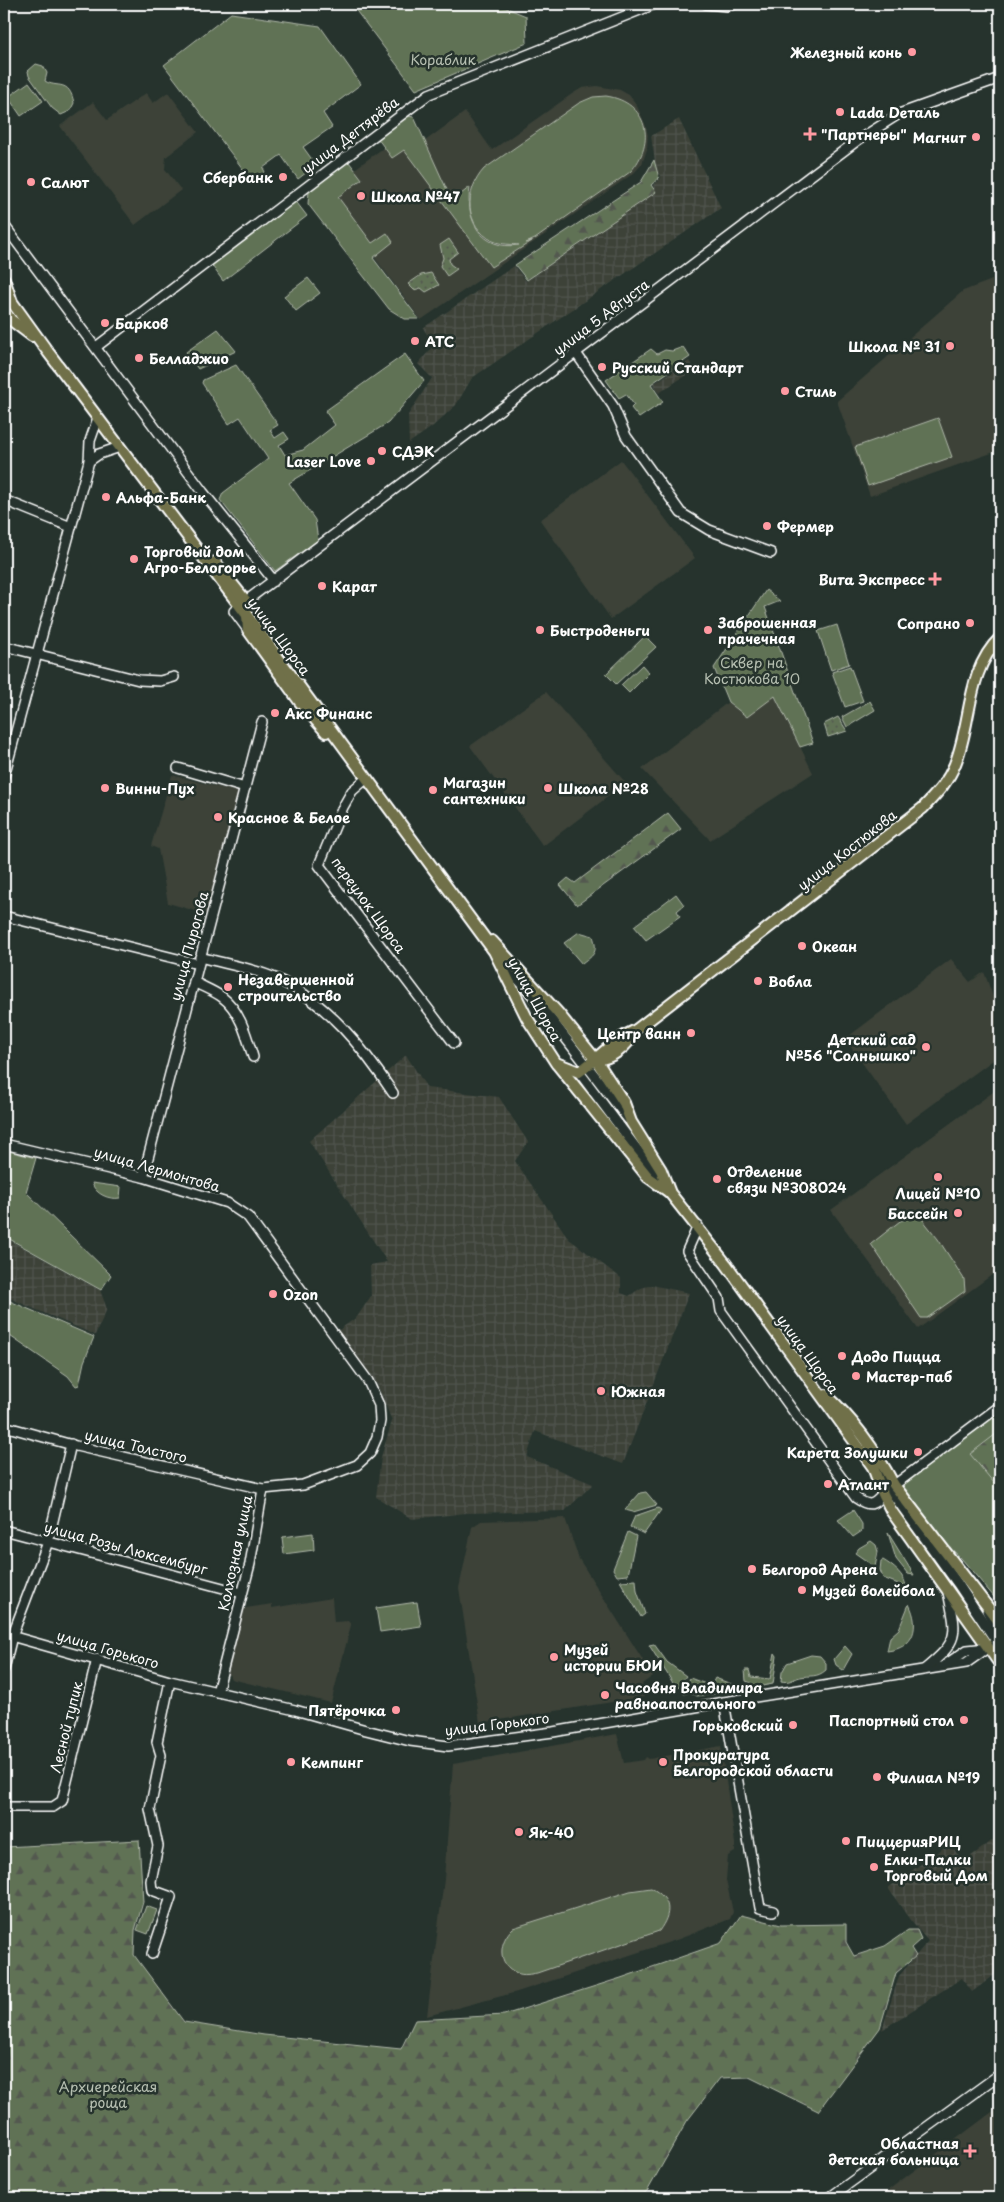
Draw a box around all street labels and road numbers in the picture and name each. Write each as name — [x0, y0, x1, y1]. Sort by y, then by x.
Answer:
street label: улица Дегтярёва — [297, 91, 403, 179]
street label: улица 5 Августа — [549, 274, 654, 360]
street label: улица Щорса — [242, 592, 316, 680]
street label: улица Костюкова — [793, 804, 901, 895]
street label: переулок Щорса — [327, 852, 411, 958]
street label: улица Пирогова — [164, 889, 214, 1003]
street label: улица Щорса — [503, 953, 567, 1045]
street label: улица Лермонтова — [92, 1141, 223, 1197]
street label: улица Щорса — [772, 1310, 844, 1398]
street label: улица Толстого — [83, 1424, 189, 1468]
street label: Колхозная улица — [212, 1493, 258, 1613]
street label: улица Розы Люксембург — [42, 1516, 211, 1580]
street label: улица Горького — [54, 1624, 162, 1674]
street label: Лесной тупик — [45, 1678, 88, 1775]
street label: улица Горького — [443, 1707, 551, 1741]

